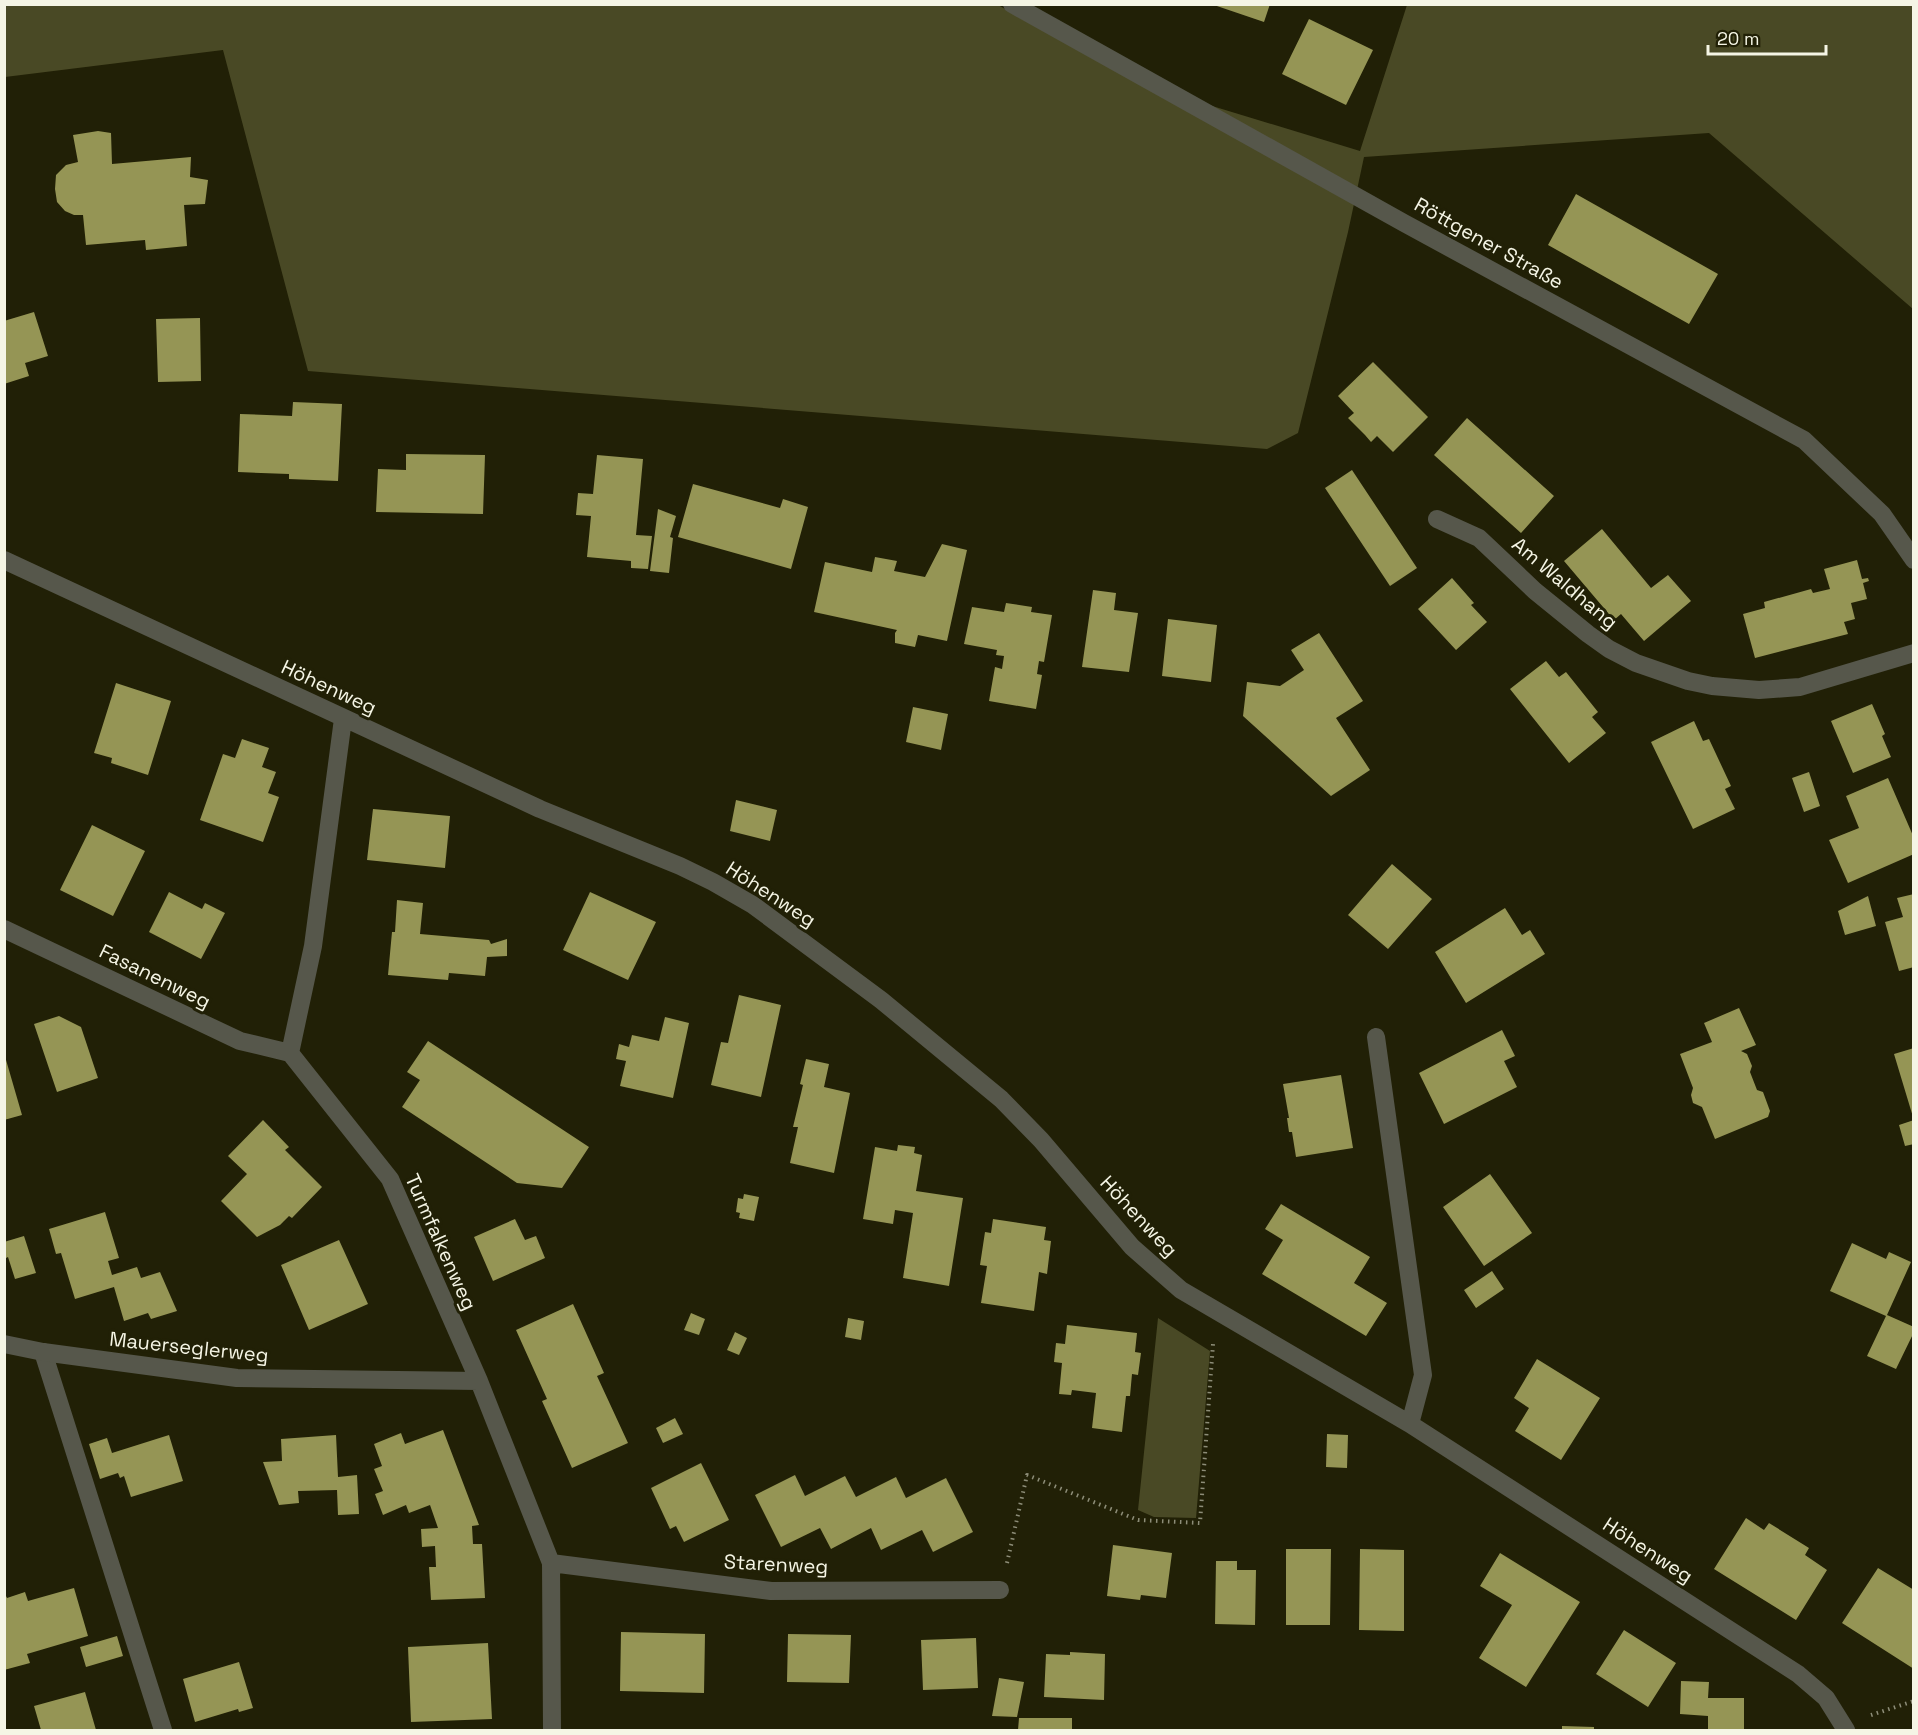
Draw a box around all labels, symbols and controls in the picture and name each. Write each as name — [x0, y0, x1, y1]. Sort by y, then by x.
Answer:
scale bar — [1708, 18, 1826, 56]
text: 20 m — [1717, 27, 1760, 50]
street label: Röttgener Straße — [1410, 191, 1568, 295]
street label: Am Waldhang — [1507, 531, 1623, 635]
street label: Höhenweg — [277, 654, 381, 720]
street label: Höhenweg — [721, 855, 821, 933]
street label: Fasanenweg — [95, 938, 215, 1014]
street label: Turmfalkenweg — [399, 1170, 483, 1314]
street label: Höhenweg — [1095, 1170, 1183, 1262]
street label: Mauerseglerweg — [108, 1326, 270, 1368]
street label: Höhenweg — [1598, 1511, 1698, 1589]
street label: Starenweg — [723, 1548, 829, 1580]

